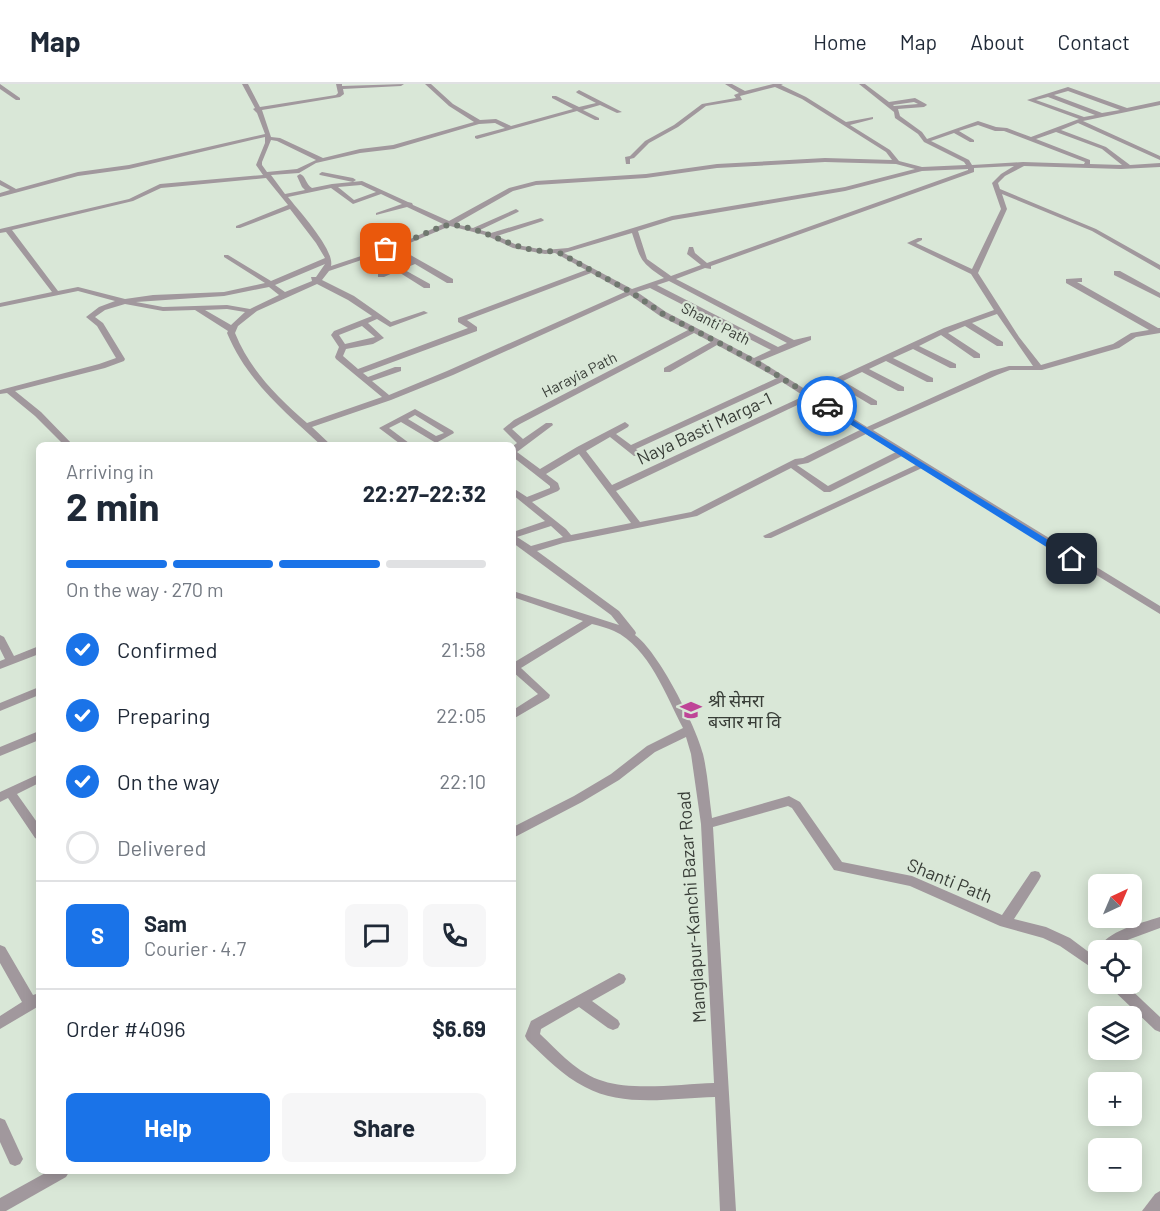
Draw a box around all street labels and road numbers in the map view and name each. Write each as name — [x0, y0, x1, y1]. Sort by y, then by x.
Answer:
street label: Shanti Path — [679, 298, 753, 348]
street label: Harayia Path — [538, 347, 620, 401]
street label: Naya Basti Marga-1 — [633, 387, 775, 469]
street label: Manglapur-Kanchi Bazar Road — [672, 790, 710, 1024]
street label: Shanti Path — [904, 853, 996, 907]

